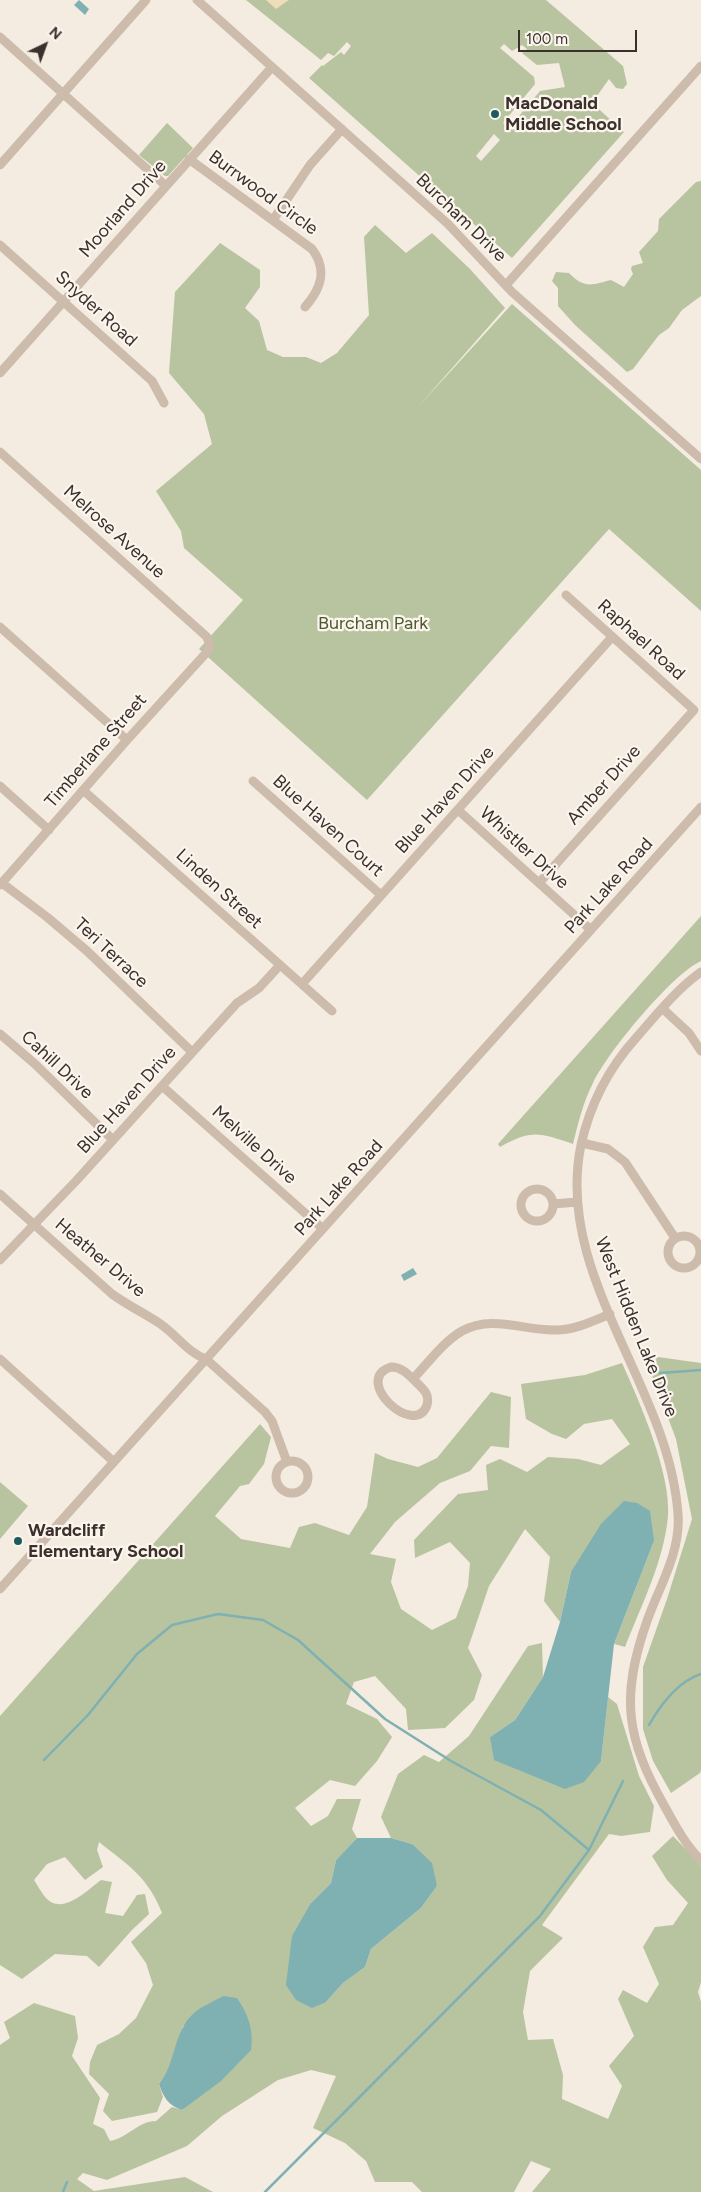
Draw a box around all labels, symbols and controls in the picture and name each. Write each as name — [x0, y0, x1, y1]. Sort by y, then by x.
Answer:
north arrow — [20, 20, 70, 70]
scale bar — [521, 20, 640, 52]
text: N — [46, 24, 65, 43]
text: 100 m — [526, 30, 568, 48]
place label: MacDonald Middle School — [505, 93, 622, 136]
marker: MacDonald Middle School — [489, 108, 501, 120]
street label: Burrwood Circle — [204, 146, 322, 240]
street label: Moorland Drive — [75, 156, 171, 262]
street label: Burcham Drive — [411, 169, 511, 267]
street label: Snyder Road — [51, 267, 141, 351]
street label: Melrose Avenue — [59, 481, 169, 583]
street label: Raphael Road — [593, 595, 689, 685]
park label: Burcham Park — [318, 613, 428, 635]
street label: Timberlane Street — [41, 690, 151, 812]
street label: Amber Drive — [563, 741, 645, 829]
street label: Blue Haven Drive — [391, 742, 499, 858]
street label: Blue Haven Court — [268, 771, 388, 881]
street label: Whistler Drive — [475, 802, 573, 894]
street label: Park Lake Road — [560, 834, 658, 938]
street label: Linden Street — [171, 845, 267, 933]
street label: Teri Terrace — [70, 913, 152, 993]
street label: Cahill Drive — [17, 1026, 97, 1104]
street label: Blue Haven Drive — [73, 1042, 181, 1158]
street label: Melville Drive — [207, 1101, 301, 1189]
street label: Park Lake Road — [290, 1136, 388, 1240]
street label: Heather Drive — [50, 1214, 150, 1302]
street label: West Hidden Lake Drive — [590, 1234, 682, 1420]
place label: Wardcliff Elementary School — [28, 1520, 183, 1562]
marker: Wardcliff Elementary School — [12, 1535, 24, 1547]

